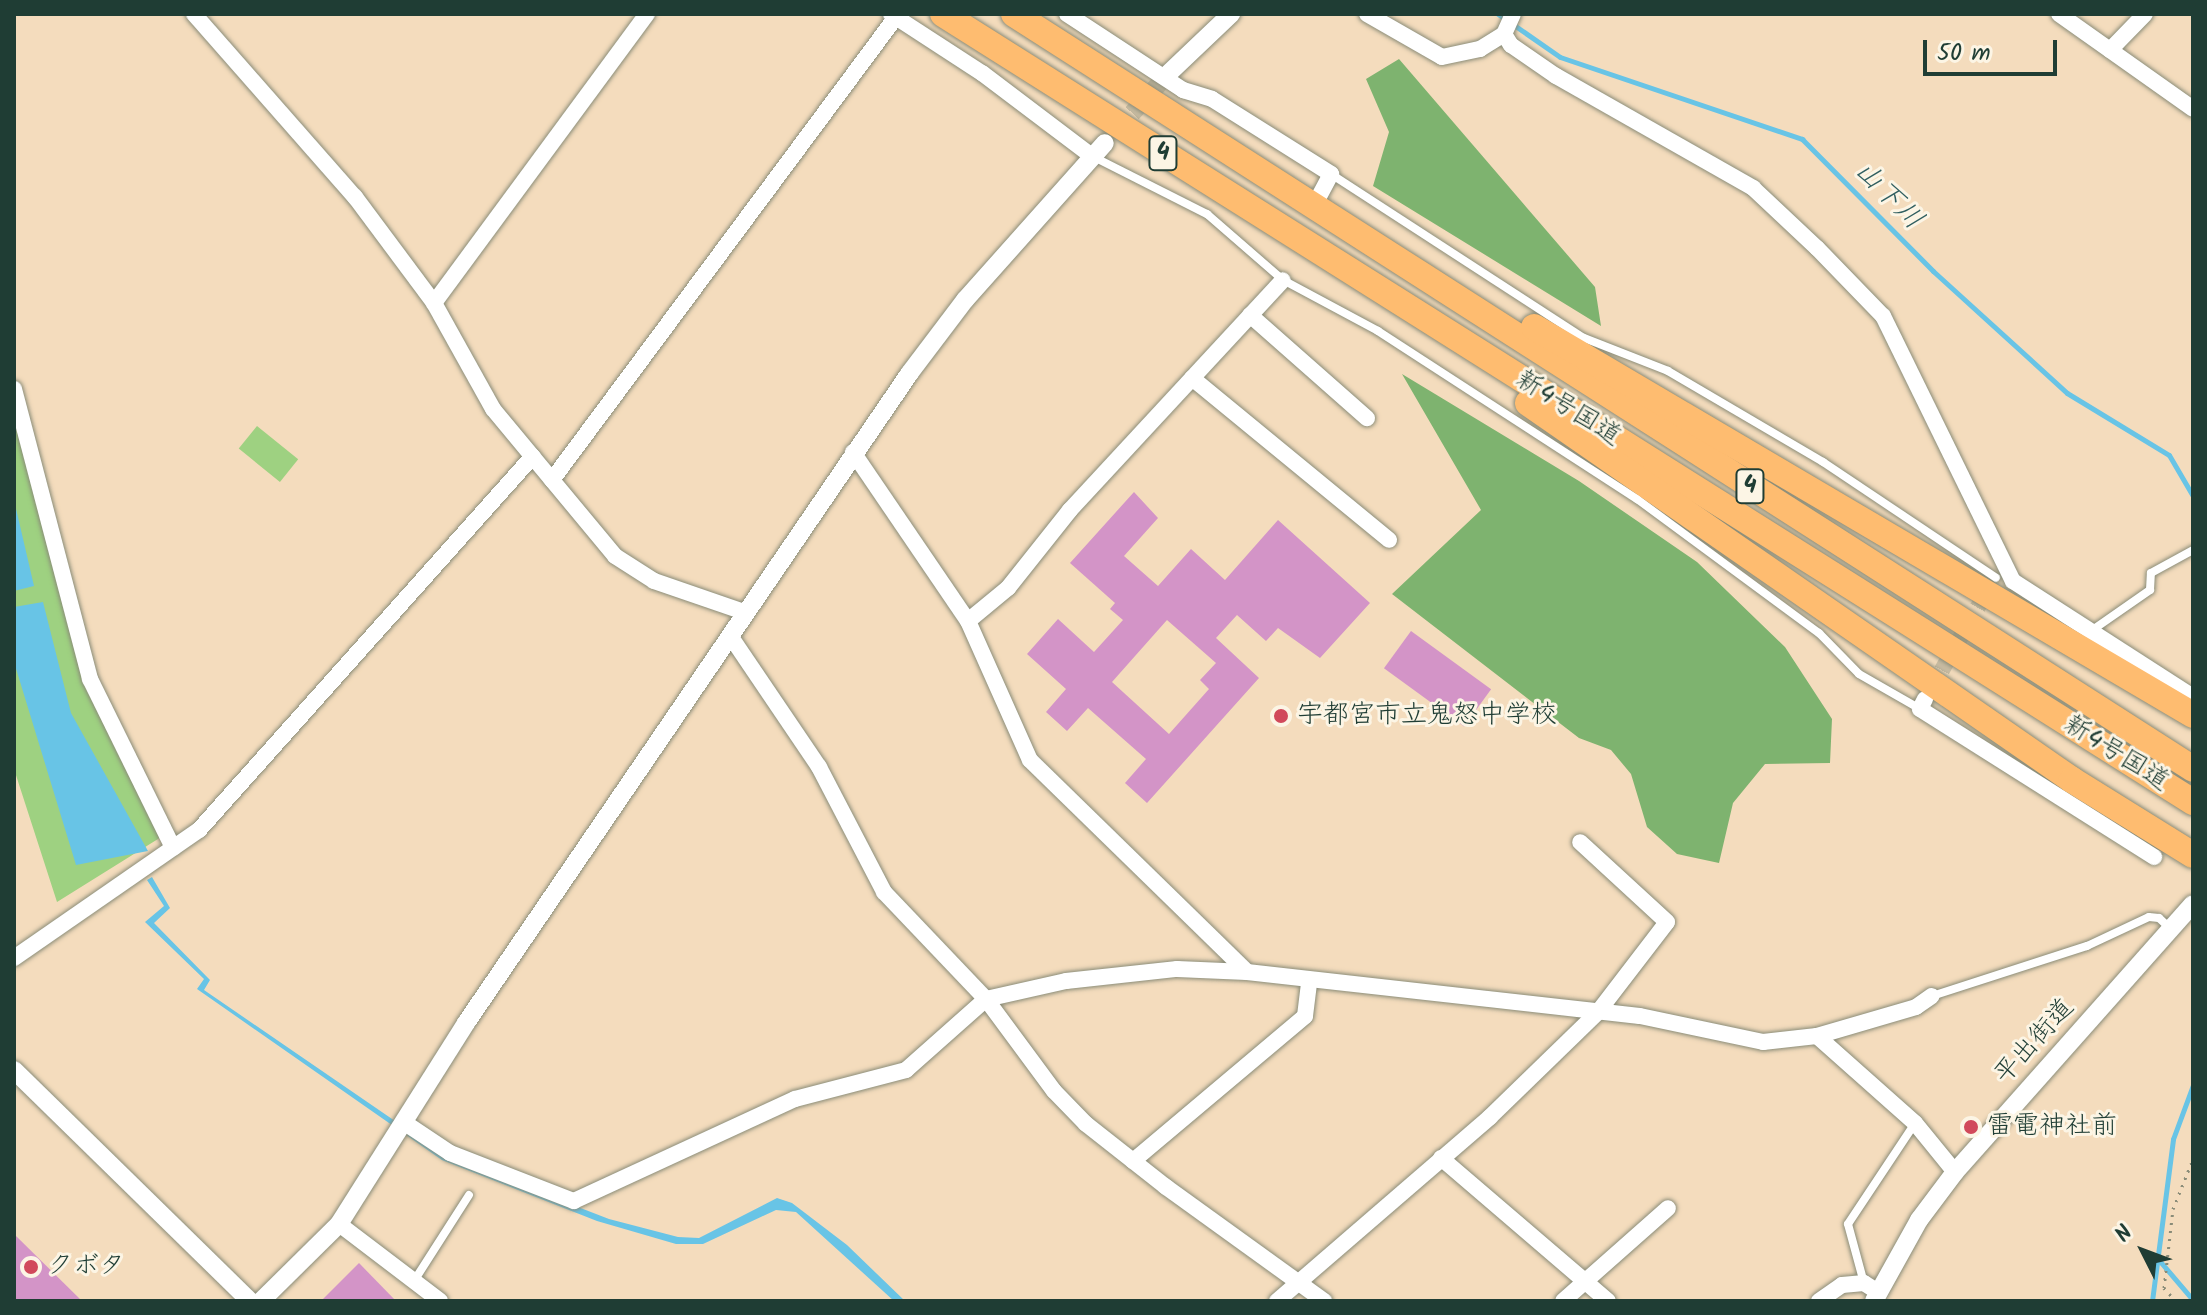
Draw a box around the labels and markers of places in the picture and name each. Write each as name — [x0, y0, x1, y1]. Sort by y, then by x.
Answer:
place label: 宇都宮市立鬼怒中学校 — [1297, 700, 1557, 732]
marker: 宇都宮市立鬼怒中学校 — [1272, 707, 1290, 725]
place label: 雷電神社前 — [1987, 1111, 2117, 1143]
marker: 雷電神社前 — [1962, 1118, 1980, 1136]
place label: クボタ — [47, 1251, 125, 1283]
marker: クボタ — [22, 1258, 40, 1276]

